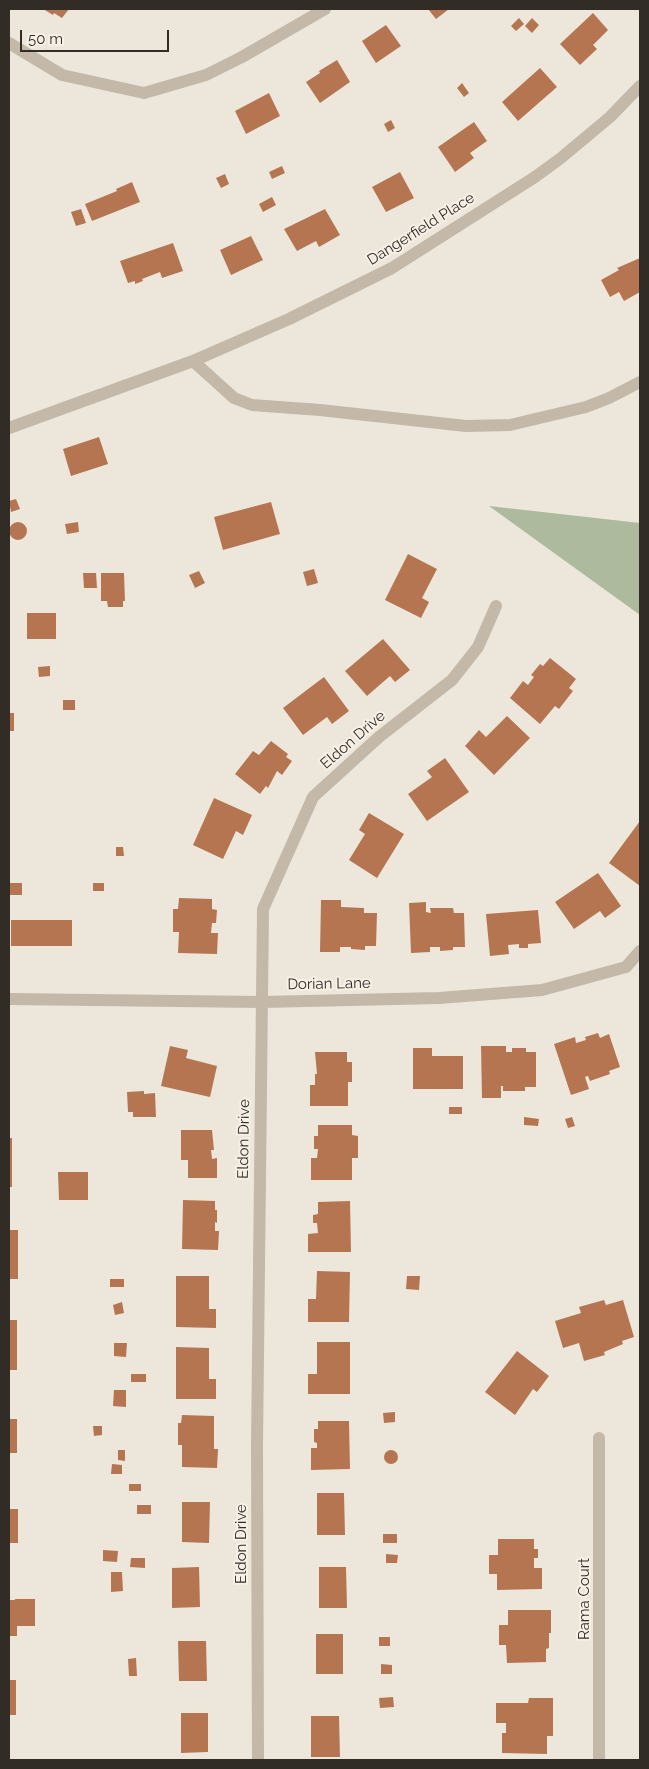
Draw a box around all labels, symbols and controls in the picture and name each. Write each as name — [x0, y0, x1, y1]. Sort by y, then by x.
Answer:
scale bar — [22, 20, 171, 52]
text: 50 m — [28, 30, 63, 48]
street label: Dangerfield Place — [364, 189, 478, 269]
street label: Eldon Drive — [317, 707, 389, 773]
street label: Dorian Lane — [287, 974, 371, 994]
street label: Eldon Drive — [234, 1099, 254, 1179]
street label: Eldon Drive — [232, 1504, 250, 1584]
street label: Rama Court — [575, 1558, 593, 1640]

